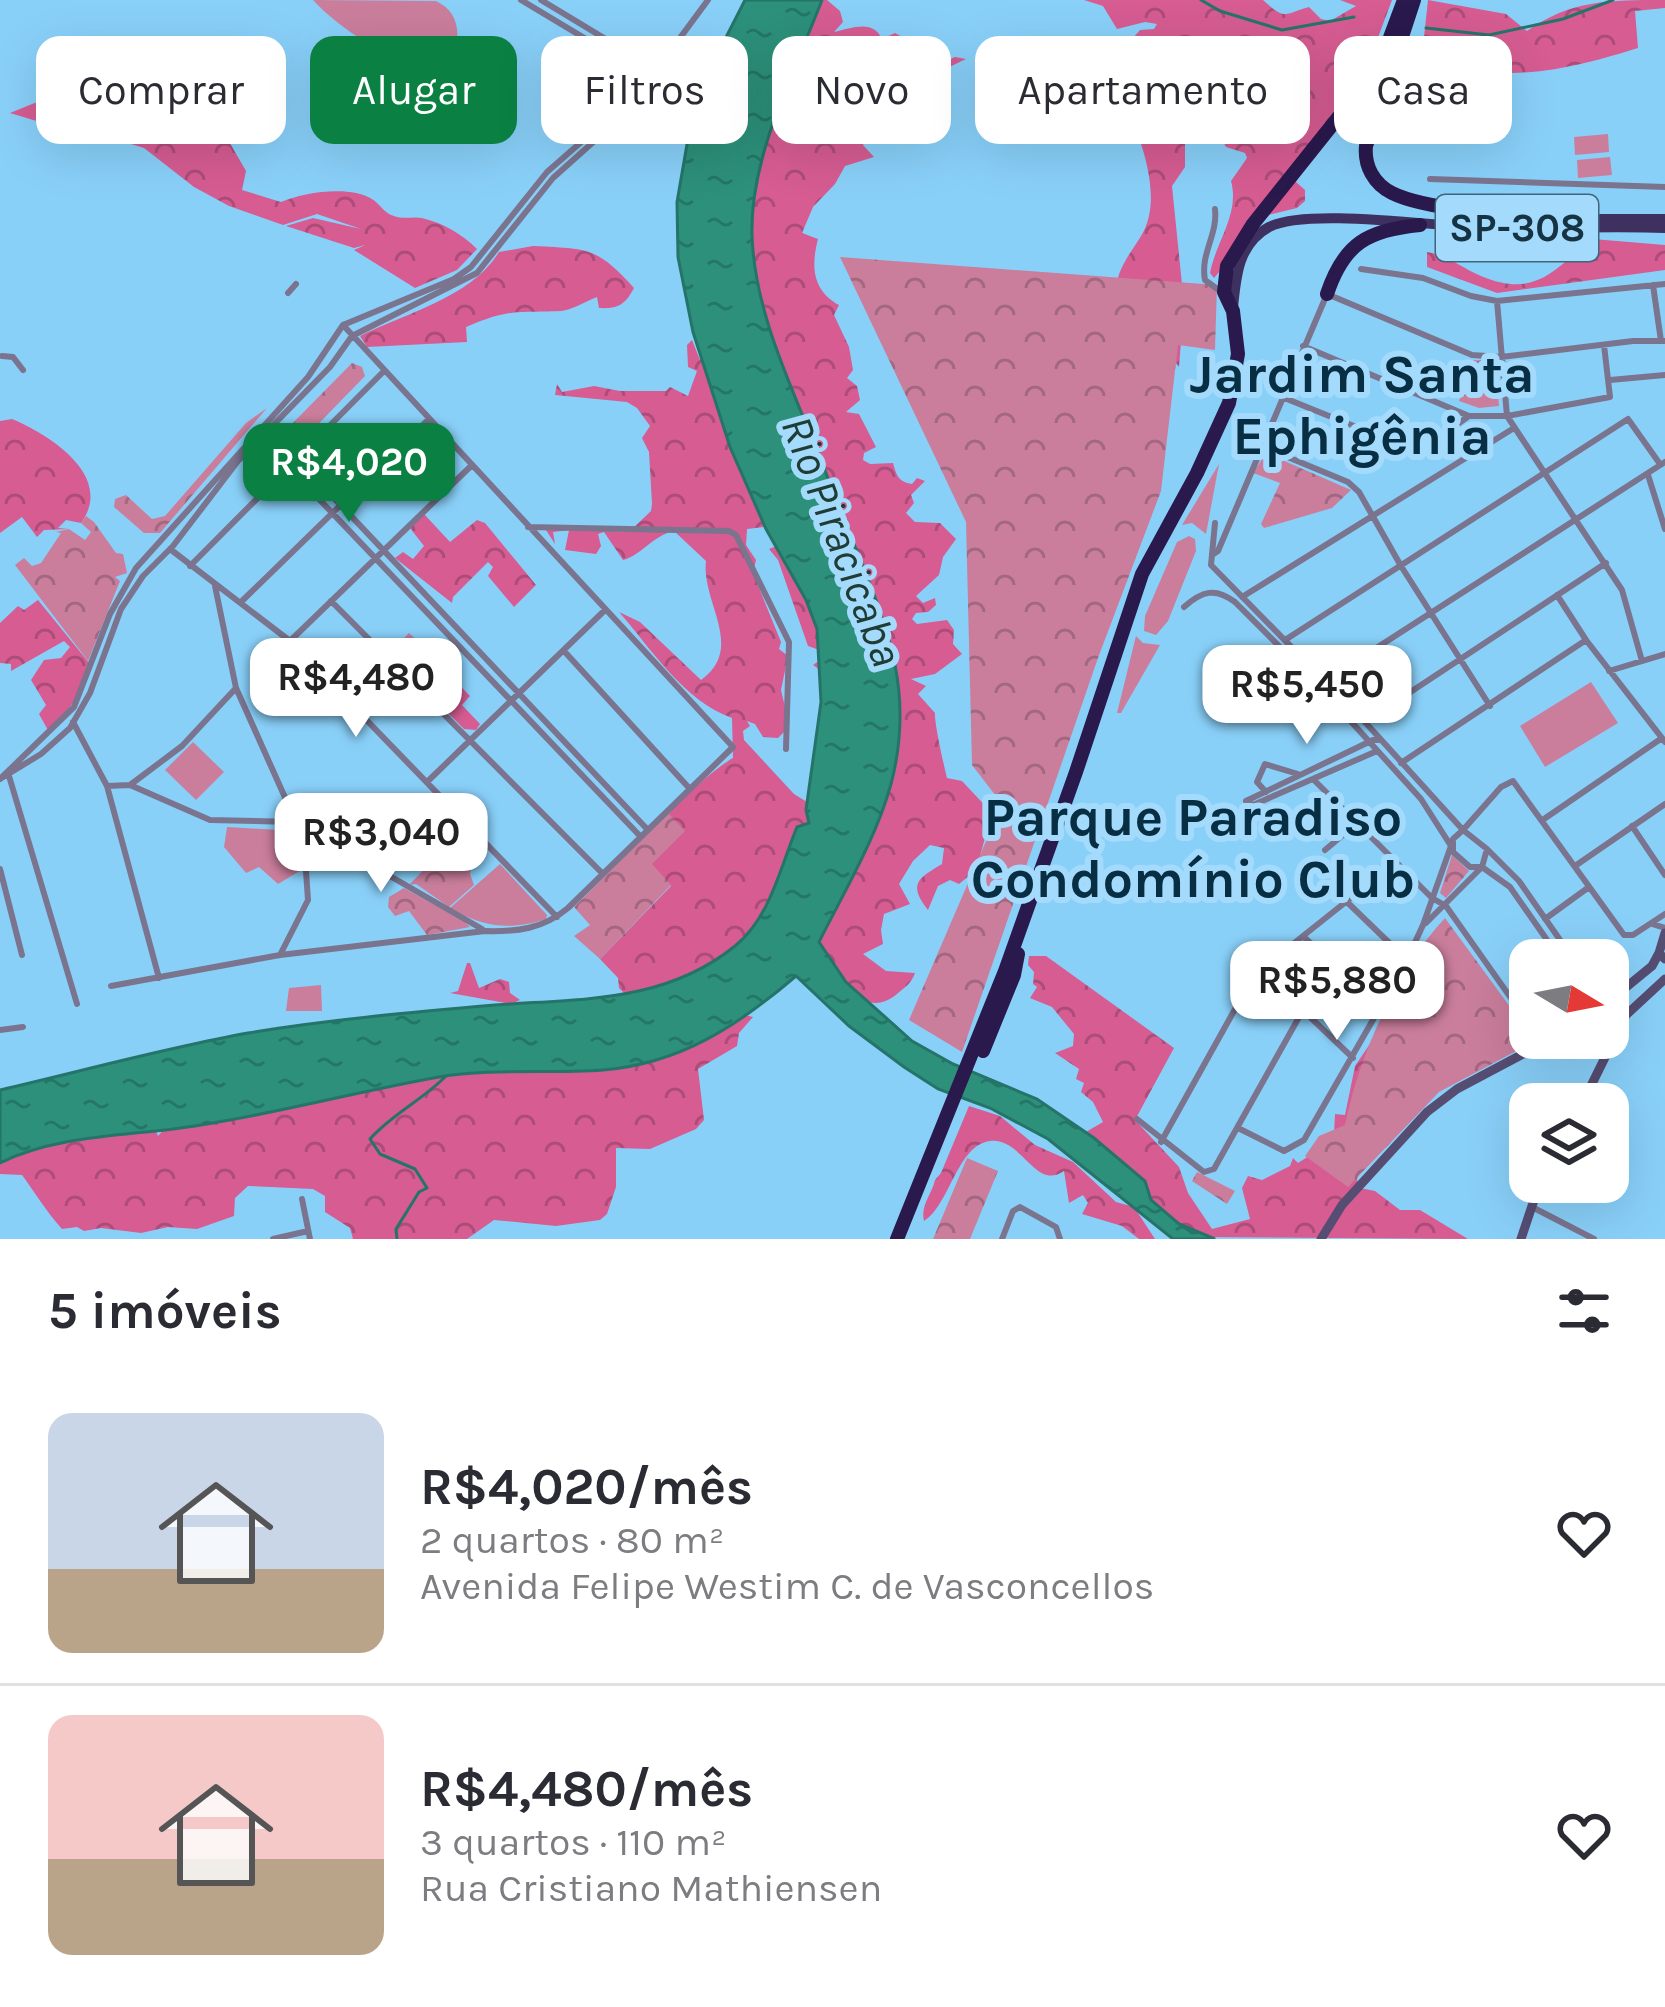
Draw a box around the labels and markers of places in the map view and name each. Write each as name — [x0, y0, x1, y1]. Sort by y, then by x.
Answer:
pin: R$4,020 — [238, 423, 460, 525]
pin: R$4,480 — [245, 638, 467, 740]
pin: R$5,450 — [1196, 645, 1418, 747]
pin: R$3,040 — [270, 793, 492, 895]
pin: R$5,880 — [1226, 941, 1448, 1043]

